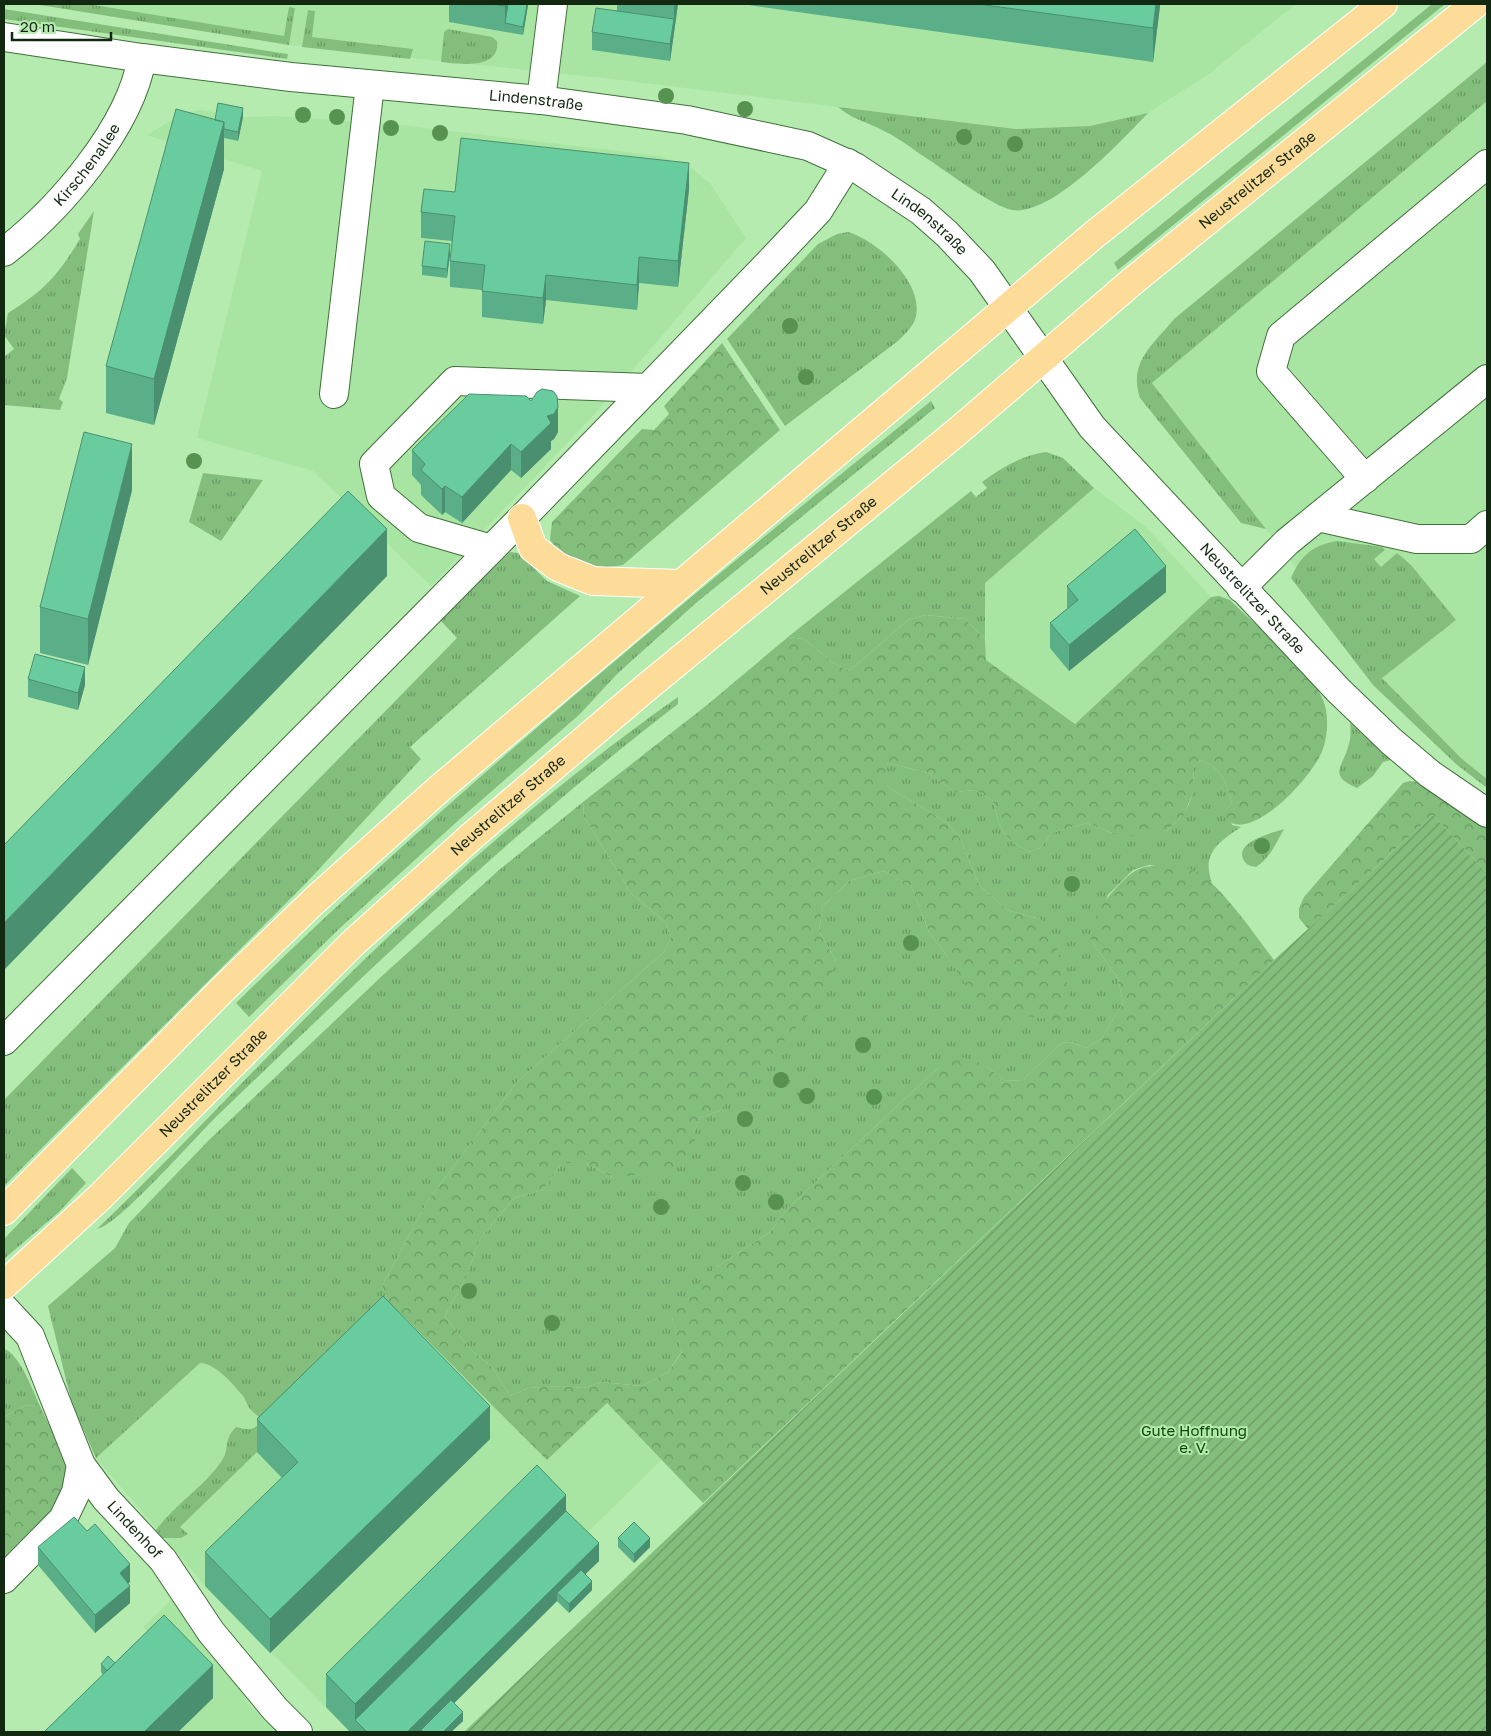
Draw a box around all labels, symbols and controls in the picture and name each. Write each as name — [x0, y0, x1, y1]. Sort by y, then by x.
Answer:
scale bar — [12, 10, 111, 42]
text: 20 m — [20, 17, 55, 35]
street label: Lindenstraße — [488, 85, 585, 114]
street label: Kirschenallee — [49, 120, 123, 209]
street label: Neustrelitzer Straße — [1194, 126, 1319, 232]
street label: Lindenstraße — [888, 184, 972, 258]
street label: Neustrelitzer Straße — [756, 491, 880, 598]
street label: Neustrelitzer Straße — [1197, 538, 1310, 657]
street label: Neustrelitzer Straße — [446, 750, 569, 859]
street label: Neustrelitzer Straße — [155, 1024, 271, 1140]
park label: Gute Hoffnung e. V. — [1141, 1421, 1247, 1456]
street label: Lindenhof — [104, 1496, 167, 1562]

